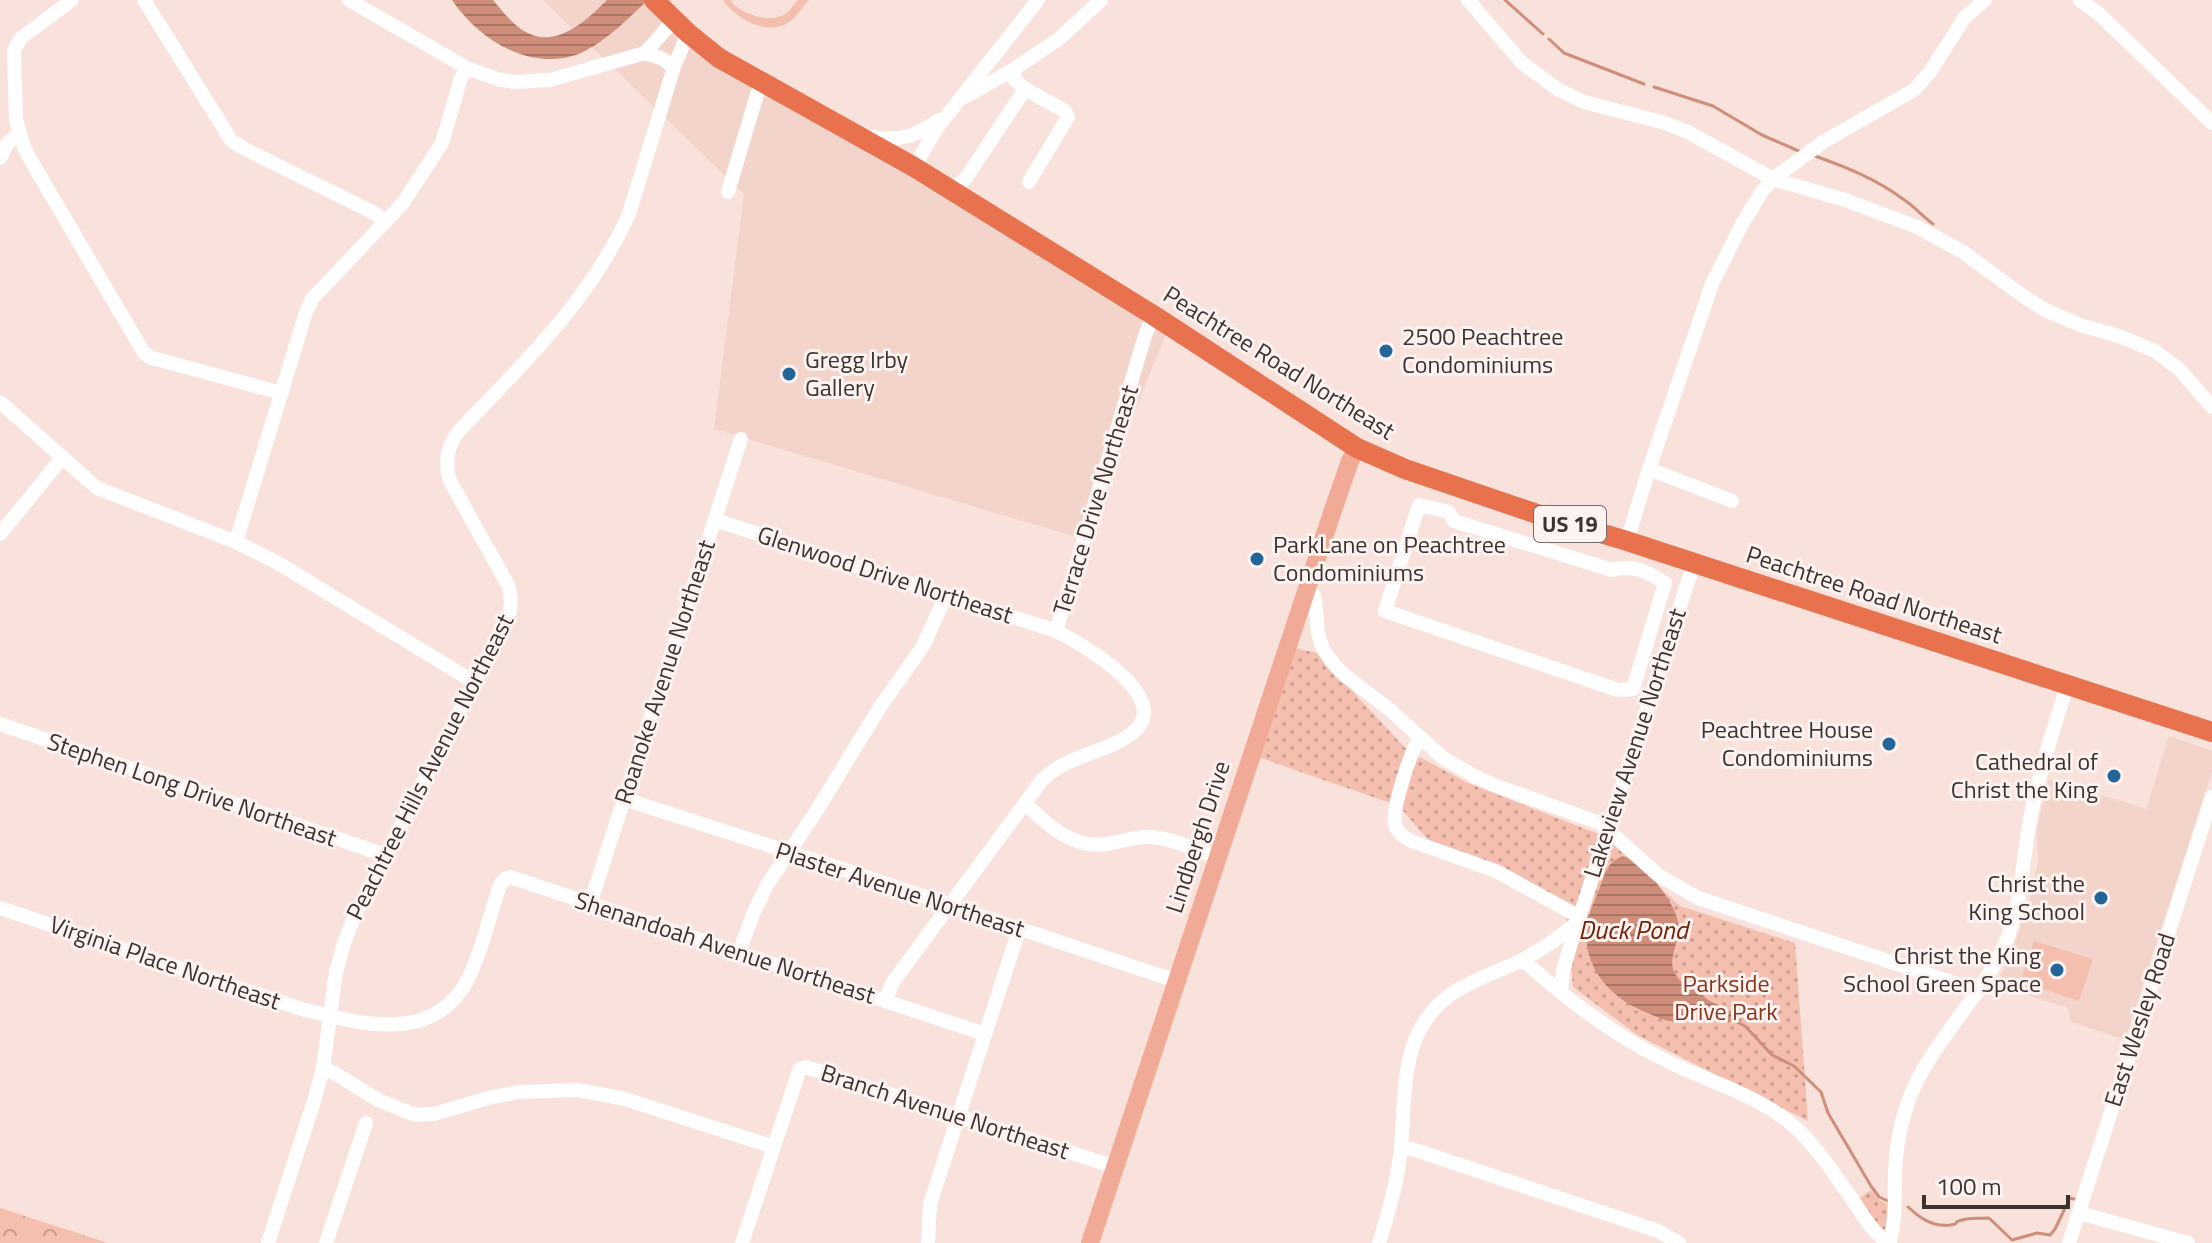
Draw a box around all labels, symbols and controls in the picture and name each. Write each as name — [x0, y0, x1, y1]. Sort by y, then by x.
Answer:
street label: Peachtree Road Northeast — [1157, 276, 1403, 448]
place label: 2500 Peachtree Condominiums — [1402, 318, 1563, 382]
place label: Gregg Irby Gallery — [805, 341, 909, 405]
marker: 2500 Peachtree Condominiums — [1377, 342, 1395, 360]
marker: Gregg Irby Gallery — [780, 365, 798, 383]
street label: Terrace Drive Northeast — [1043, 380, 1147, 619]
road number: US 19 — [1534, 506, 1606, 542]
street label: Glenwood Drive Northeast — [753, 516, 1018, 633]
place label: ParkLane on Peachtree Condominiums — [1273, 526, 1506, 590]
street label: Roanoke Avenue Northeast — [604, 534, 724, 808]
street label: Peachtree Road Northeast — [1742, 536, 2007, 653]
marker: ParkLane on Peachtree Condominiums — [1248, 550, 1266, 568]
street label: Lakeview Avenue Northeast — [1573, 603, 1695, 882]
street label: Peachtree Hills Avenue Northeast — [336, 607, 522, 926]
place label: Peachtree House Condominiums — [1701, 711, 1873, 775]
street label: Stephen Long Drive Northeast — [43, 723, 342, 856]
marker: Peachtree House Condominiums — [1880, 735, 1898, 753]
place label: Cathedral of Christ the King — [1951, 743, 2098, 807]
street label: Lindbergh Drive — [1155, 756, 1239, 917]
marker: Cathedral of Christ the King — [2105, 767, 2123, 785]
street label: Plaster Avenue Northeast — [771, 832, 1030, 946]
place label: Christ the King School — [1968, 865, 2085, 929]
street label: Shenandoah Avenue Northeast — [570, 881, 881, 1013]
marker: Christ the King School — [2092, 889, 2110, 907]
street label: Virginia Place Northeast — [45, 906, 286, 1019]
water label: Duck Pond — [1578, 910, 1691, 949]
street label: East Wesley Road — [2094, 928, 2184, 1111]
place label: Christ the King School Green Space — [1843, 937, 2041, 1001]
marker: Christ the King School Green Space — [2048, 961, 2066, 979]
park label: Parkside Drive Park — [1674, 965, 1778, 1029]
street label: Branch Avenue Northeast — [817, 1054, 1075, 1168]
scale bar — [1924, 1159, 2068, 1209]
text: 100 m — [1936, 1168, 2002, 1204]

